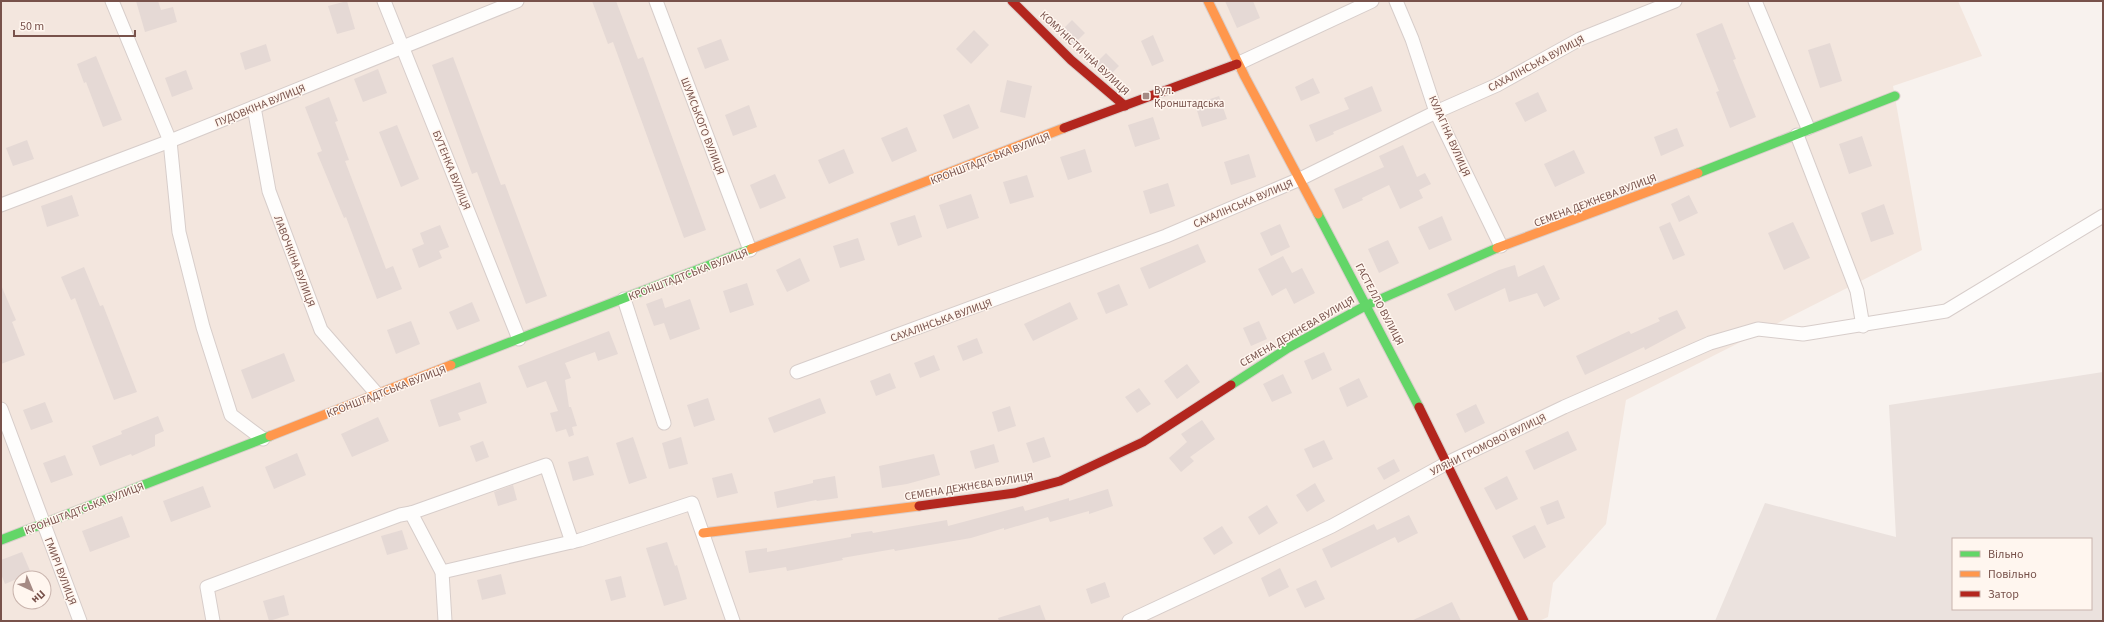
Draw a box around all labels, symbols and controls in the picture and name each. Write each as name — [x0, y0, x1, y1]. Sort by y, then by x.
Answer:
street label: КОМУНІСТИЧНА ВУЛИЦЯ — [1037, 8, 1133, 99]
scale bar — [14, 12, 135, 38]
text: 50 m — [20, 18, 44, 35]
street label: САХАЛІНСЬКА ВУЛИЦЯ — [1485, 32, 1587, 95]
street label: ШУМСЬКОГО ВУЛИЦЯ — [677, 75, 728, 177]
street label: ПУДОВКІНА ВУЛИЦЯ — [213, 80, 308, 130]
place label: Вул. Кронштадська — [1154, 83, 1224, 111]
marker: Вул. Кронштадська — [1141, 91, 1151, 101]
street label: КУЛАГІНА ВУЛИЦЯ — [1425, 93, 1474, 179]
street label: БУТЕНКА ВУЛИЦЯ — [429, 128, 474, 212]
street label: КРОНШТАДТСЬКА ВУЛИЦЯ — [928, 129, 1052, 188]
street label: СЕМЕНА ДЕЖНЄВА ВУЛИЦЯ — [1532, 170, 1659, 231]
street label: САХАЛІНСЬКА ВУЛИЦЯ — [1191, 176, 1296, 231]
street label: ЛАВОЧКІНА ВУЛИЦЯ — [270, 213, 319, 309]
street label: КРОНШТАДТСЬКА ВУЛИЦЯ — [626, 245, 750, 304]
street label: ГАСТЕЛЛО ВУЛИЦЯ — [1352, 261, 1408, 348]
street label: СЕМЕНА ДЕЖНЄВА ВУЛИЦЯ — [1237, 292, 1357, 370]
street label: САХАЛІНСЬКА ВУЛИЦЯ — [888, 295, 994, 346]
street label: КРОНШТАДТСЬКА ВУЛИЦЯ — [324, 362, 448, 421]
street label: УЛЯНИ ГРОМОВОЇ ВУЛИЦЯ — [1428, 410, 1549, 479]
street label: СЕМЕНА ДЕЖНЄВА ВУЛИЦЯ — [904, 469, 1035, 504]
street label: КРОНШТАДТСЬКА ВУЛИЦЯ — [22, 479, 146, 538]
street label: ГМИРІ ВУЛИЦЯ — [41, 535, 80, 607]
legend — [1952, 538, 2092, 610]
text: Вільно — [1988, 546, 2024, 563]
text: Повільно — [1988, 566, 2037, 583]
north arrow — [12, 570, 52, 610]
text: Затор — [1988, 586, 2019, 603]
text: Пн — [28, 587, 49, 607]

